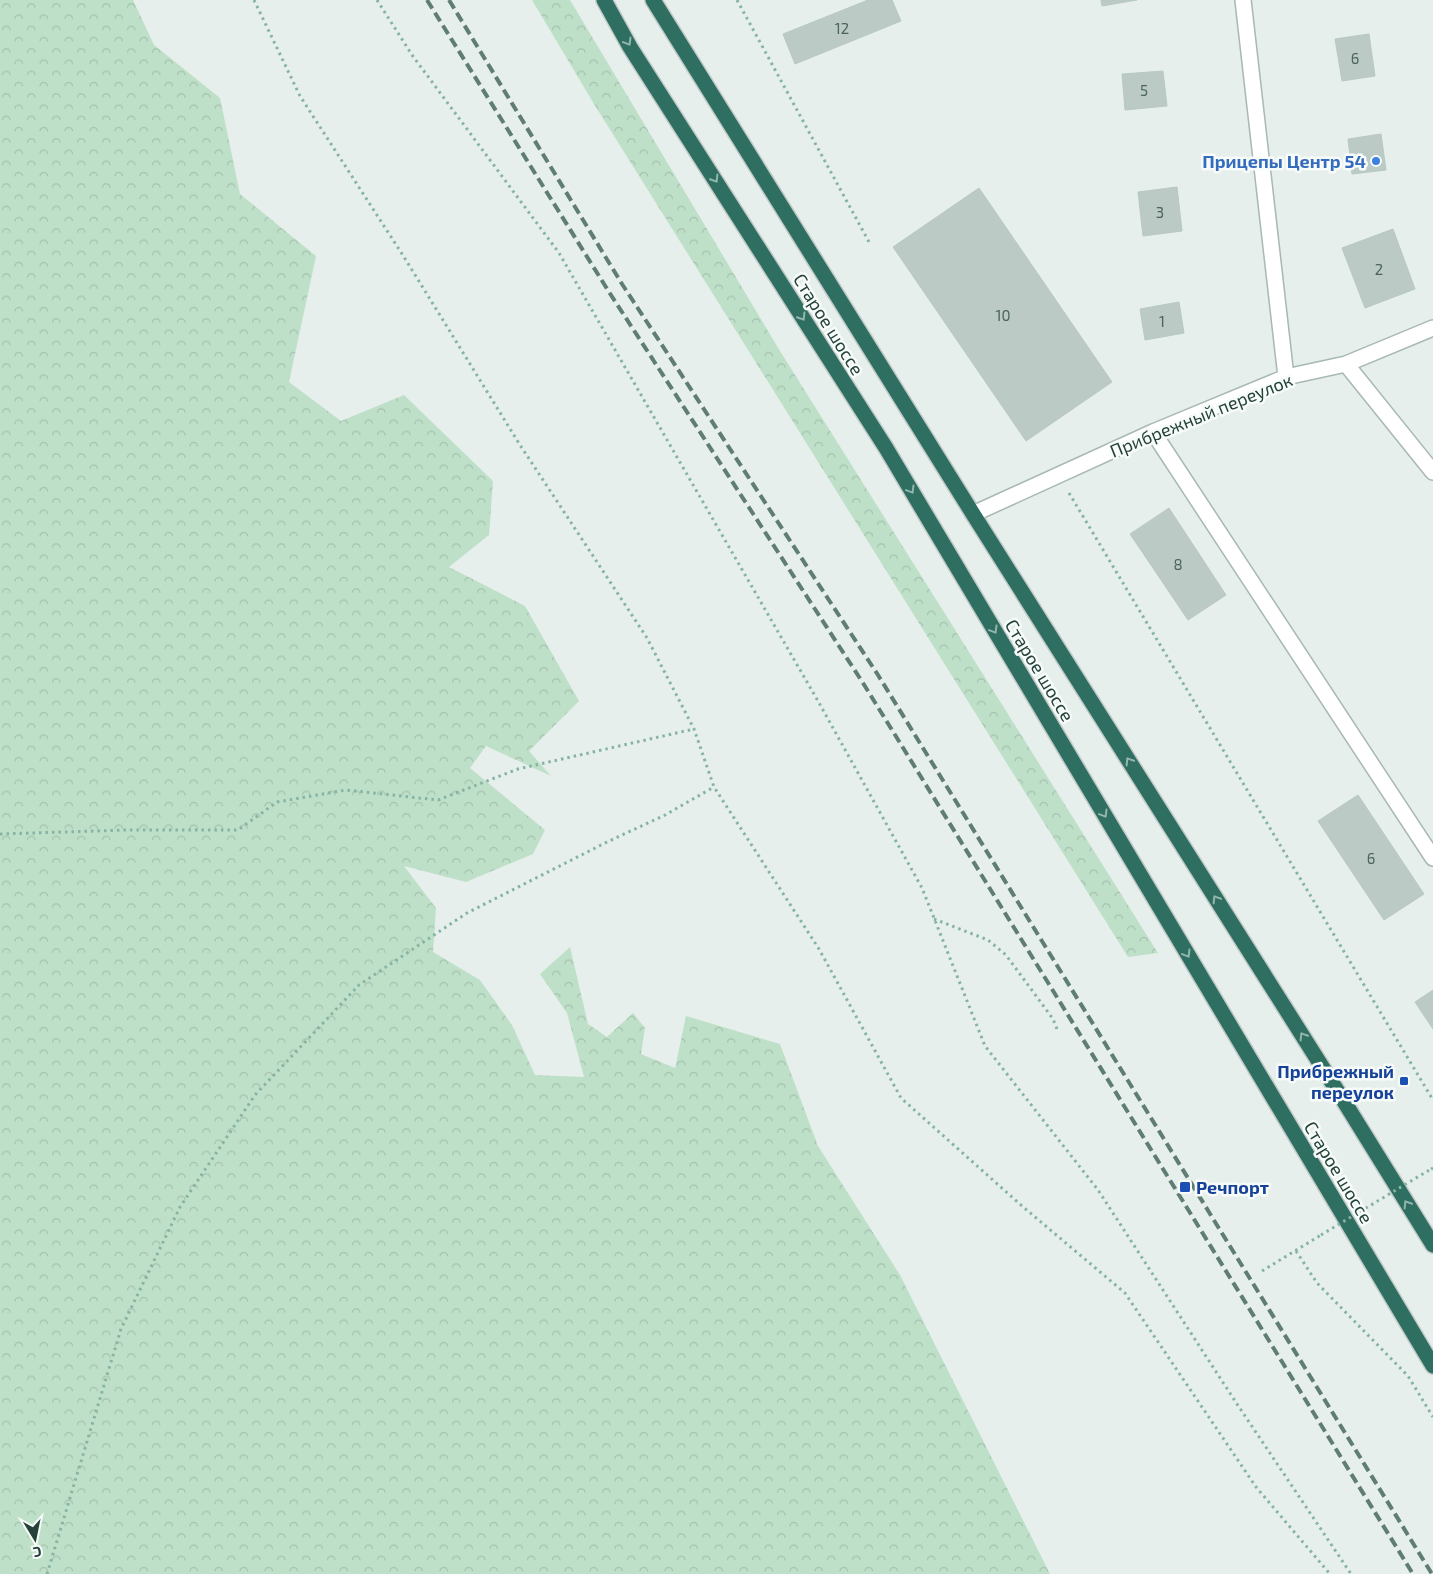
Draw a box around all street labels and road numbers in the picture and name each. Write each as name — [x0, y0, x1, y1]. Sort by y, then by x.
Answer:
street label: Старое шоссе — [789, 269, 869, 379]
street label: Прибрежный переулок — [1106, 368, 1296, 462]
street label: Старое шоссе — [1001, 615, 1079, 725]
street label: Старое шоссе — [1300, 1117, 1378, 1227]

